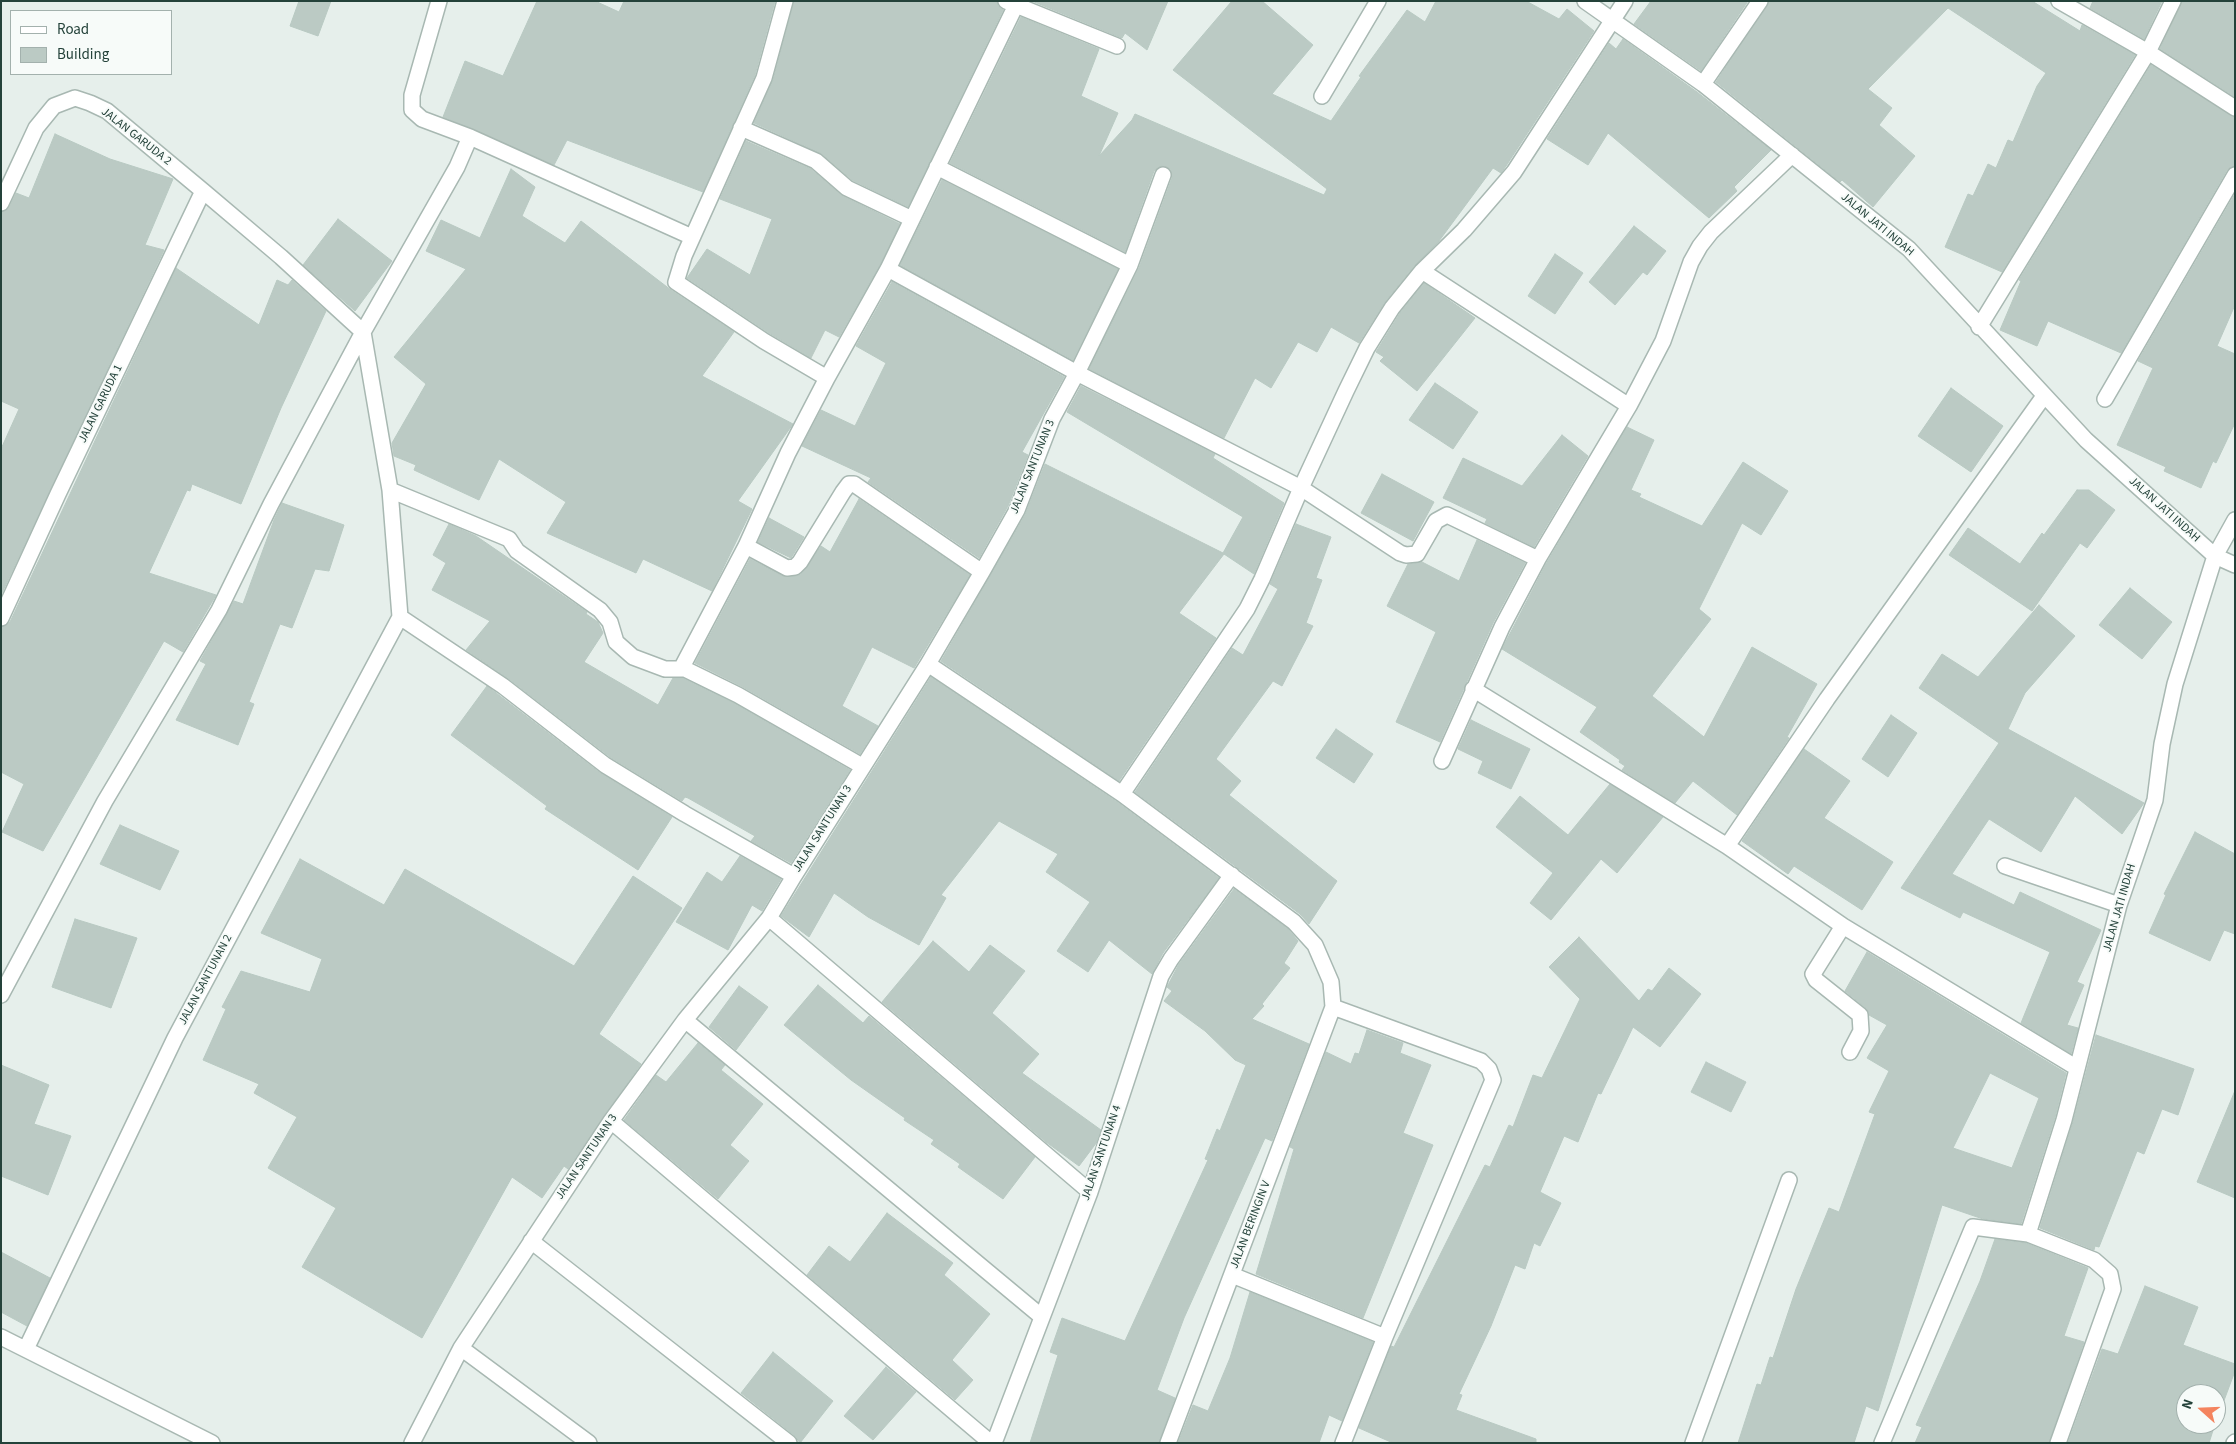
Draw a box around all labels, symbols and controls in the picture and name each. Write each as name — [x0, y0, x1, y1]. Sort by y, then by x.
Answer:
legend — [10, 10, 172, 75]
text: Road — [57, 19, 89, 40]
text: Building — [57, 44, 109, 65]
street label: JALAN GARUDA 2 — [98, 105, 174, 169]
street label: JALAN JATI INDAH — [1838, 190, 1916, 260]
street label: JALAN GARUDA 1 — [76, 362, 126, 446]
street label: JALAN SANTUNAN 3 — [1008, 418, 1058, 516]
street label: JALAN JATI INDAH — [2125, 474, 2203, 546]
street label: JALAN SANTUNAN 3 — [790, 783, 856, 875]
street label: JALAN JATI INDAH — [2101, 862, 2139, 954]
street label: JALAN SANTUNAN 2 — [176, 932, 236, 1028]
street label: JALAN SANTUNAN 4 — [1079, 1103, 1125, 1203]
street label: JALAN SANTUNAN 3 — [553, 1111, 621, 1203]
street label: JALAN BERINGIN V — [1228, 1179, 1274, 1271]
north arrow — [2176, 1384, 2226, 1434]
text: N — [2177, 1396, 2199, 1412]

